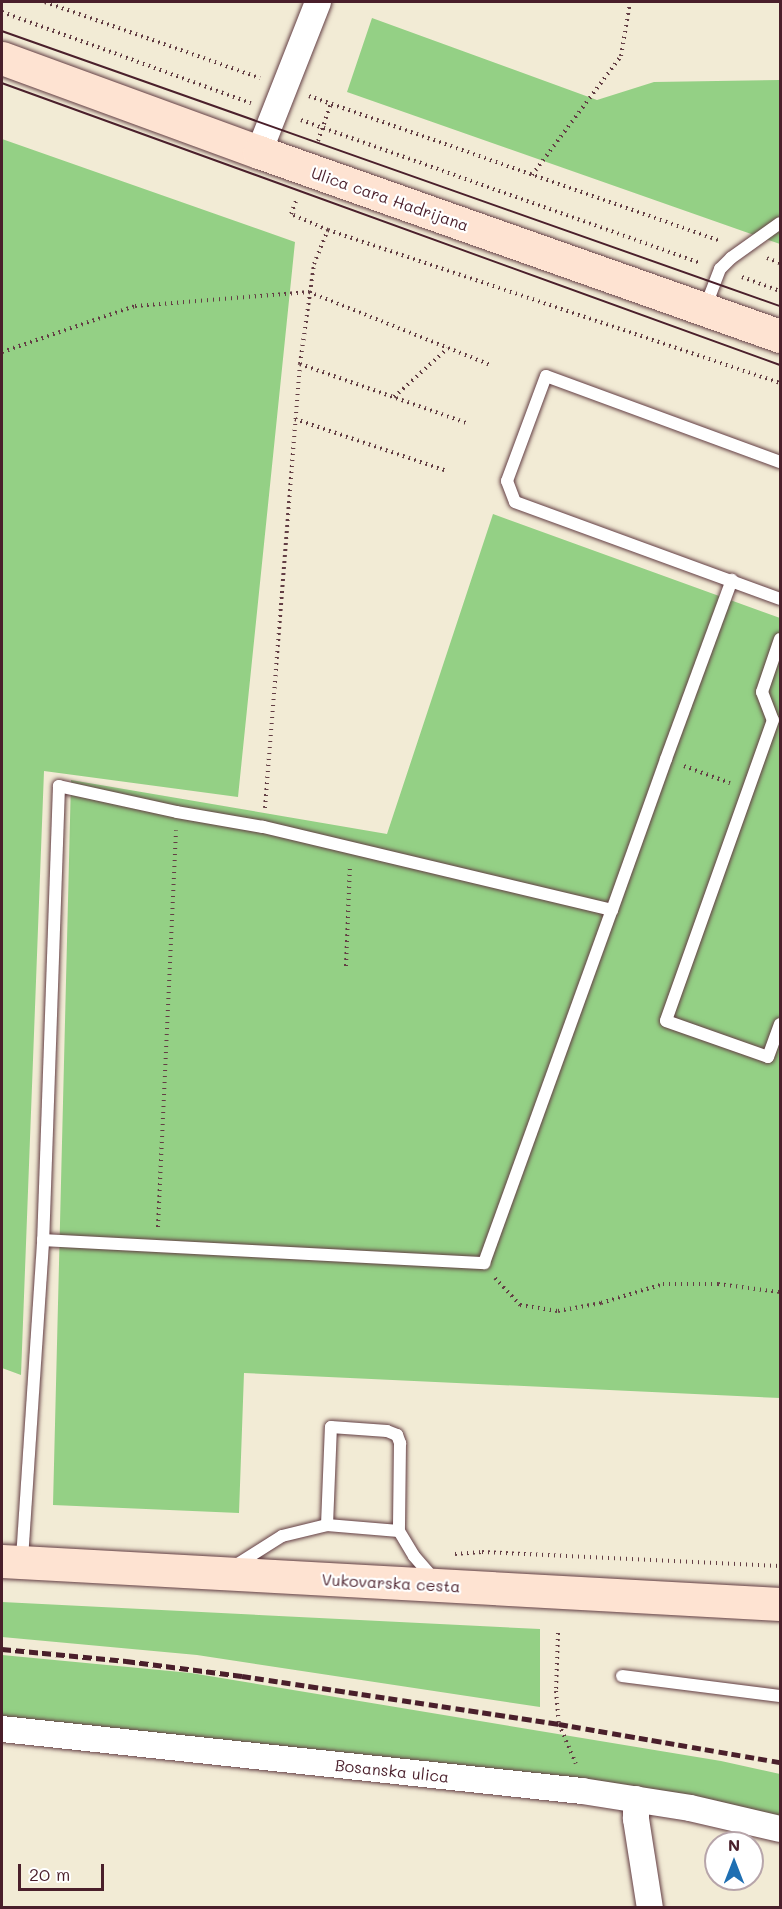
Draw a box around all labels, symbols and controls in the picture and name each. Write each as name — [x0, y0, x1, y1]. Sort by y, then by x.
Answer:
street label: Ulica cara Hadrijana — [309, 163, 471, 235]
street label: Vukovarska cesta — [321, 1570, 461, 1596]
street label: Bosanska ulica — [334, 1755, 450, 1787]
north arrow — [704, 1831, 764, 1891]
text: N — [728, 1834, 740, 1855]
scale bar — [21, 1852, 106, 1890]
text: 20 m — [29, 1862, 70, 1886]

